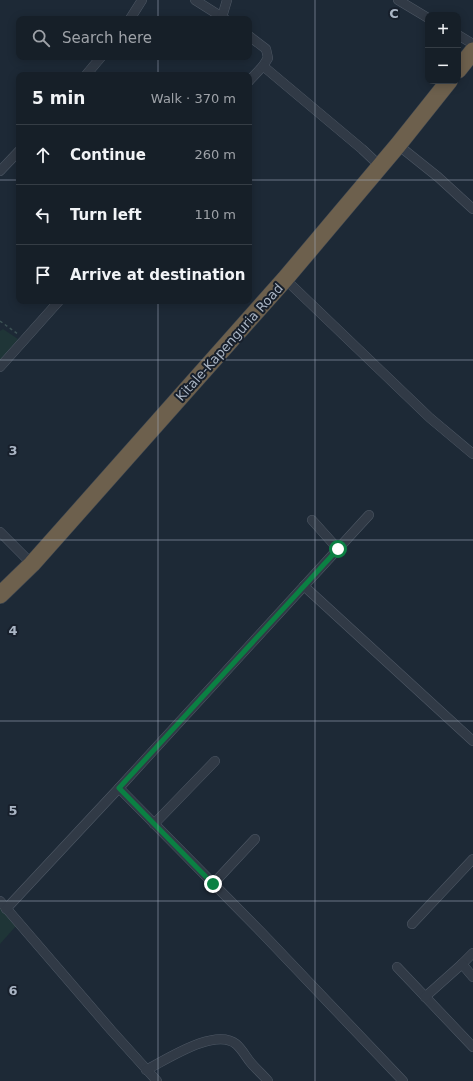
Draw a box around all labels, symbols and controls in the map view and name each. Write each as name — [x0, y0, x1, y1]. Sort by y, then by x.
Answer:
text: C — [389, 6, 399, 21]
map controls — [425, 12, 461, 84]
button: + — [425, 12, 461, 48]
search box — [16, 16, 252, 60]
icon: search — [30, 27, 52, 49]
text: Search here — [62, 29, 152, 47]
button: − — [425, 48, 461, 84]
text: 5 min — [32, 88, 85, 108]
text: Walk · 370 m — [151, 91, 236, 106]
icon: ahead — [32, 144, 54, 166]
text: Continue — [70, 146, 146, 164]
text: 260 m — [194, 147, 236, 162]
icon: left — [32, 204, 54, 226]
text: Turn left — [70, 206, 142, 224]
text: 110 m — [194, 207, 236, 222]
icon: arrive — [32, 264, 54, 286]
text: Arrive at destination — [70, 266, 245, 284]
street label: Kitale-Kapenguria Road — [173, 281, 286, 404]
text: 3 — [8, 443, 18, 458]
route start — [329, 540, 347, 558]
text: 4 — [8, 623, 18, 638]
text: 5 — [8, 803, 18, 818]
route end — [204, 875, 222, 893]
text: 6 — [8, 983, 18, 998]

